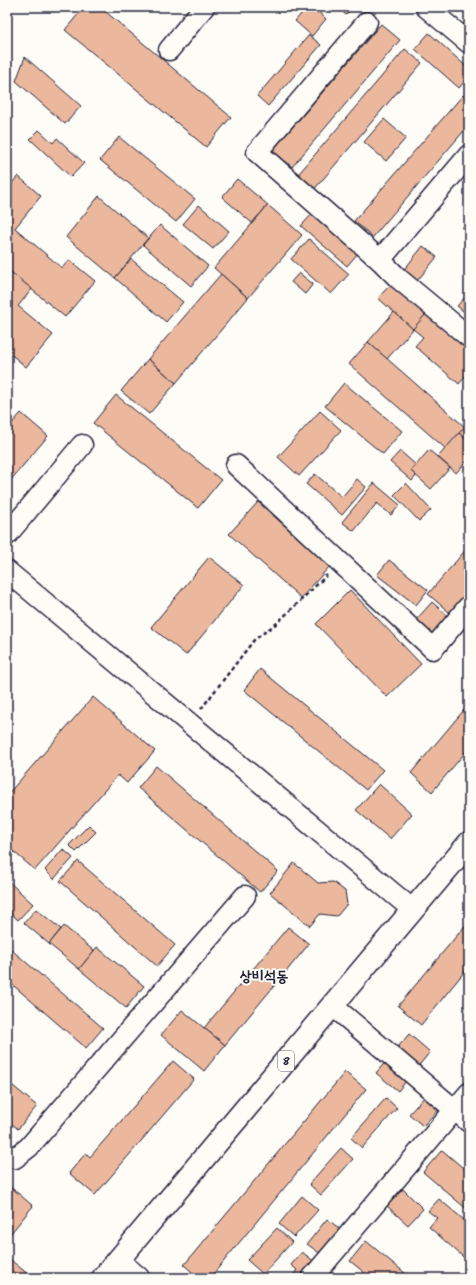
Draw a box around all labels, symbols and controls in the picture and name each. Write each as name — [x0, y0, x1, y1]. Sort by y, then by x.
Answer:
district label: 상비석동 — [240, 965, 288, 989]
road number: 8 — [278, 1051, 294, 1071]

